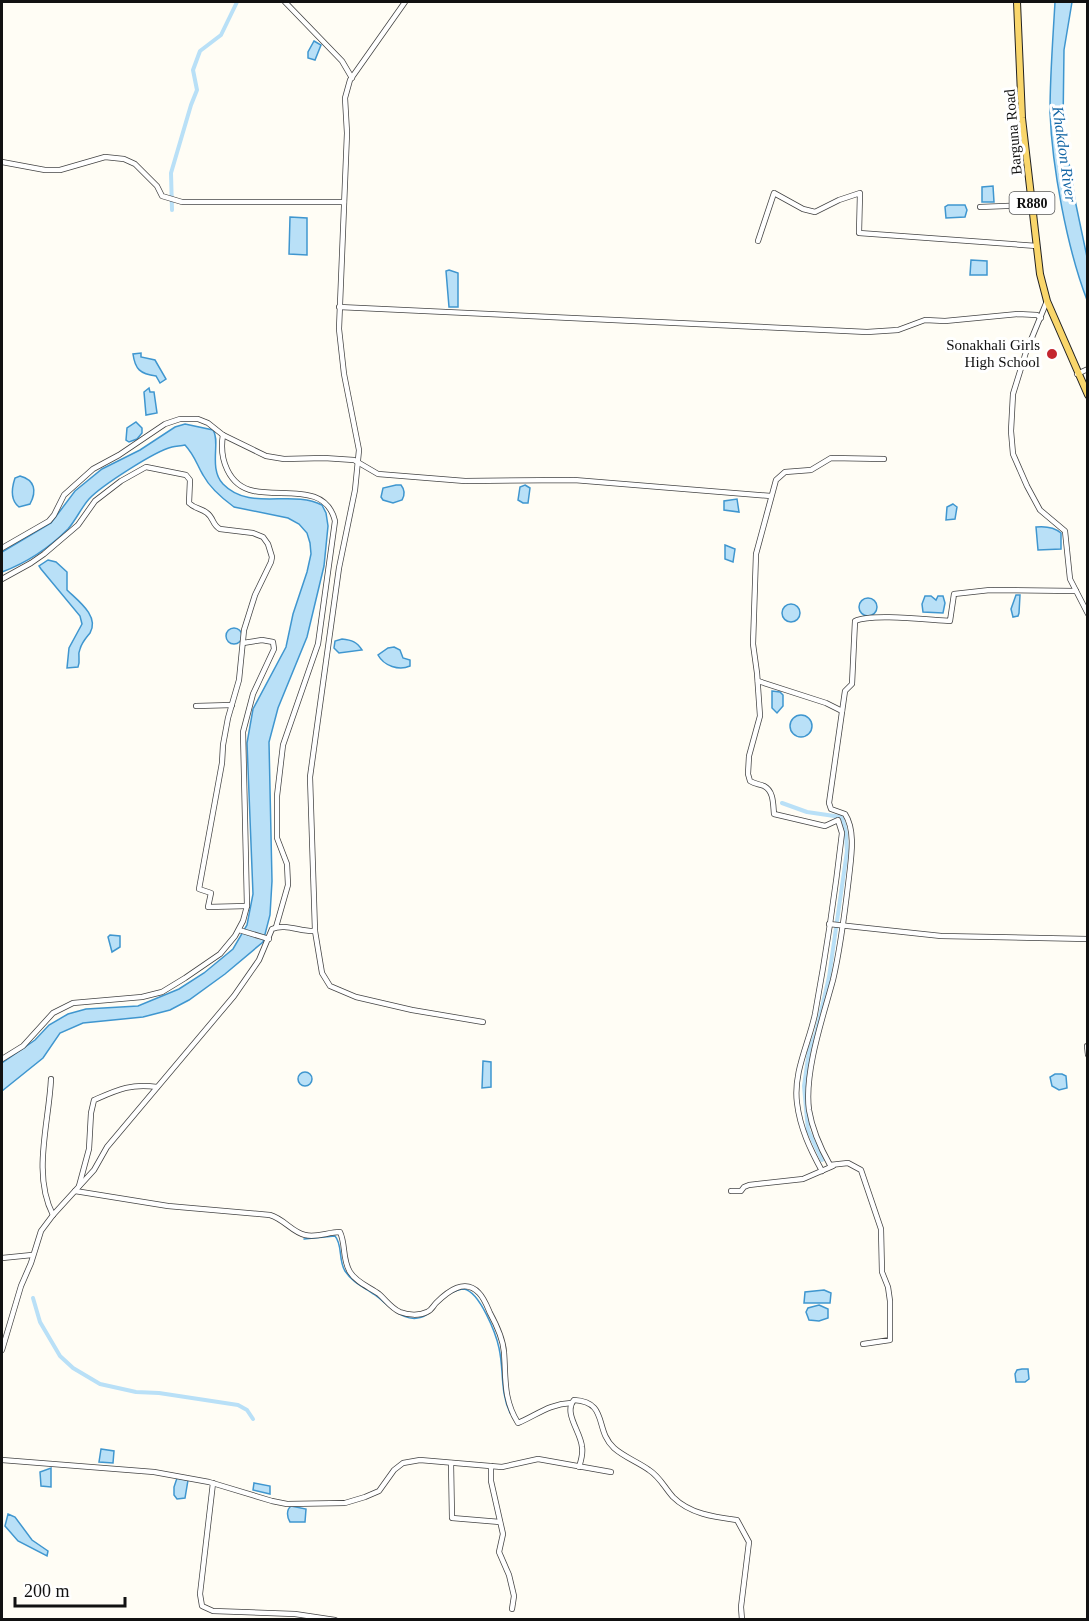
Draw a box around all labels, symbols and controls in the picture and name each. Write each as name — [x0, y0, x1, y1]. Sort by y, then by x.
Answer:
street label: Barguna Road — [1001, 88, 1025, 176]
water label: Khakdon River — [1049, 104, 1080, 204]
road number: R880 — [1010, 192, 1054, 214]
place label: Sonakhali Girls High School — [946, 337, 1040, 370]
marker: Sonakhali Girls High School — [1045, 347, 1059, 361]
scale bar — [15, 1570, 124, 1608]
text: 200 m — [24, 1581, 70, 1601]

